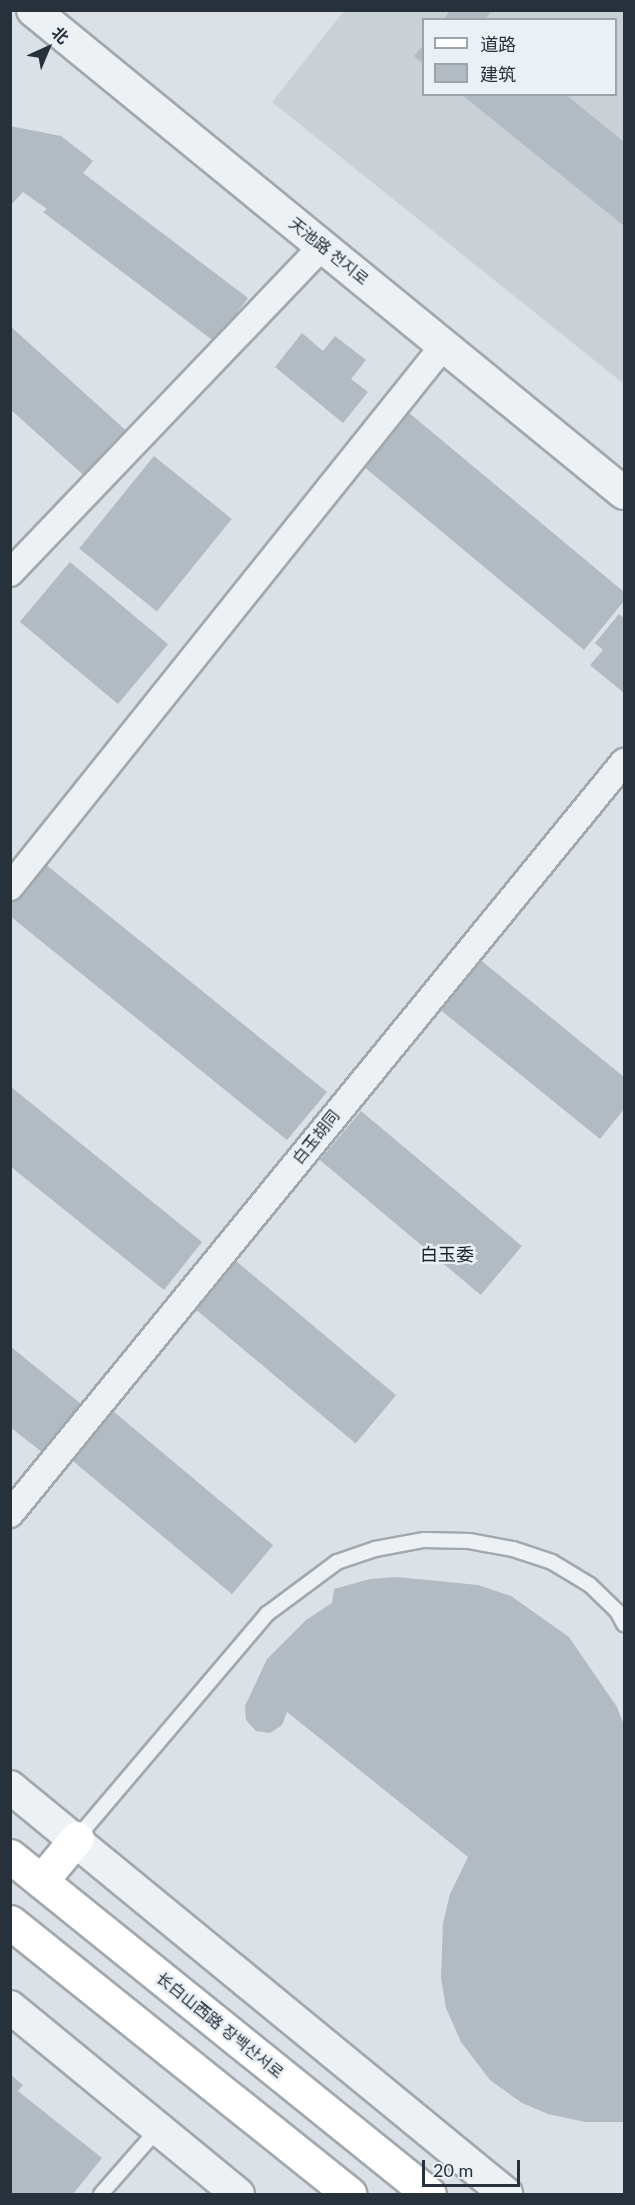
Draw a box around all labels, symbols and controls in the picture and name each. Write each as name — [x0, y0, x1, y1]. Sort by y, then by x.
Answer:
north arrow — [18, 18, 78, 78]
legend — [422, 18, 617, 96]
text: 北 — [48, 22, 73, 47]
text: 道路 — [480, 33, 516, 55]
text: 建筑 — [480, 63, 516, 85]
street label: 天池路 천지로 — [286, 213, 372, 289]
street label: 白玉胡同 — [288, 1106, 344, 1168]
district label: 白玉委 — [420, 1243, 474, 1265]
street label: 长白山西路 장백산서로 — [153, 1968, 287, 2082]
scale bar — [425, 2148, 522, 2186]
text: 20 m — [433, 2159, 473, 2181]

